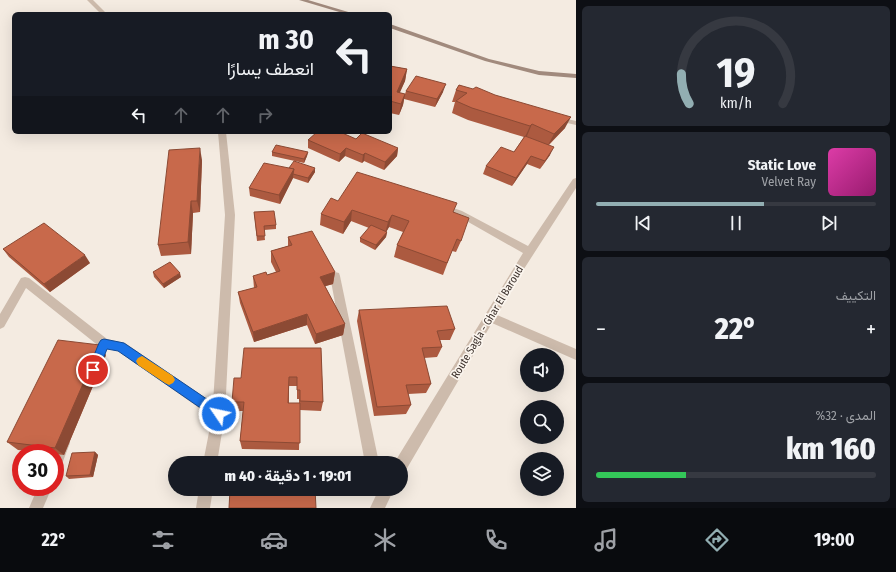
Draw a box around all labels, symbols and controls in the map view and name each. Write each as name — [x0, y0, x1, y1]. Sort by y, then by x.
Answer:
text: 30 m — [258, 23, 314, 56]
icon: left — [328, 28, 380, 80]
text: 19 — [716, 48, 756, 98]
text: انعطف يسارًا — [227, 58, 314, 80]
text: km/h — [720, 94, 752, 111]
icon: left — [128, 104, 150, 126]
icon: ahead — [170, 104, 192, 126]
icon: ahead — [212, 104, 234, 126]
icon: right — [254, 104, 276, 126]
text: Static Love — [748, 156, 816, 174]
text: Velvet Ray — [762, 174, 816, 189]
icon: previous — [632, 212, 654, 234]
icon: pause — [725, 212, 747, 234]
icon: next — [818, 212, 840, 234]
street label: Route Sagla - Ghar El Baroud — [449, 264, 526, 381]
text: التكييف — [836, 288, 876, 303]
text: 22° — [715, 311, 757, 347]
text: − — [596, 316, 606, 343]
text: + — [866, 316, 876, 343]
map controls — [520, 348, 564, 496]
button: sound — [520, 348, 564, 392]
pin — [76, 353, 110, 387]
icon: arrive — [82, 359, 104, 381]
position arrow — [198, 393, 240, 435]
button: search — [520, 400, 564, 444]
text: المدى · 32% — [816, 408, 876, 423]
text: 160 km — [786, 431, 876, 467]
speed limit sign: 30 — [12, 444, 64, 496]
button: layers — [520, 452, 564, 496]
text: 19:01 · 1 دقيقة · 40 m — [225, 467, 351, 485]
icon: filters — [149, 526, 177, 554]
icon: car — [260, 526, 288, 554]
icon: climate — [371, 526, 399, 554]
icon: phone — [482, 526, 510, 554]
icon: music — [592, 526, 620, 554]
icon: directions — [703, 526, 731, 554]
text: 22° — [41, 529, 67, 551]
text: 19:00 — [814, 529, 855, 551]

